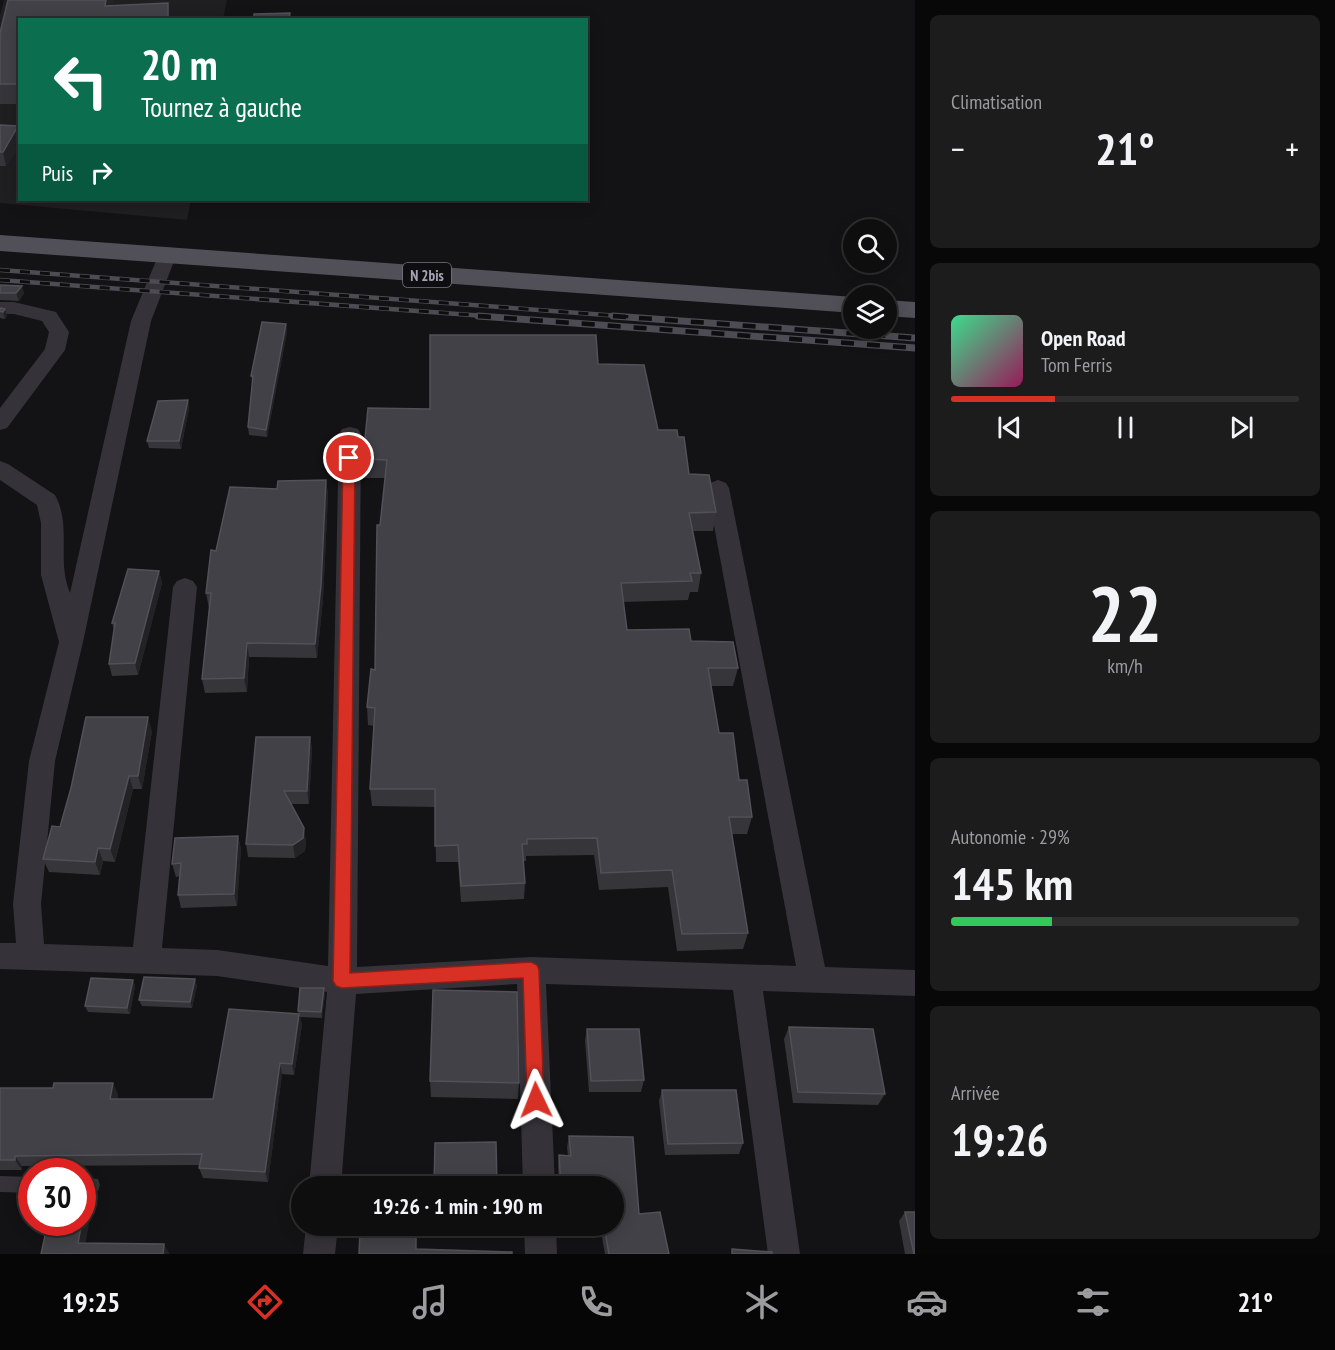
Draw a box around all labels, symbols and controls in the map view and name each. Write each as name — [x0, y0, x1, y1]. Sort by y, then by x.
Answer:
text: 20 m — [141, 37, 218, 92]
icon: left — [42, 42, 120, 120]
text: Climatisation — [951, 89, 1042, 115]
text: Tournez à gauche — [141, 90, 302, 124]
text: 21° — [1095, 119, 1155, 177]
text: − — [951, 127, 965, 170]
text: + — [1285, 127, 1299, 170]
icon: right — [85, 156, 118, 189]
text: Puis — [42, 159, 73, 187]
map controls — [843, 219, 897, 339]
button: search — [843, 219, 897, 273]
road number: N 2bis — [403, 263, 451, 287]
button: layers — [843, 285, 897, 339]
text: Open Road — [1041, 324, 1126, 352]
text: Tom Ferris — [1041, 352, 1112, 378]
icon: previous — [993, 411, 1026, 444]
icon: pause — [1109, 411, 1142, 444]
icon: next — [1225, 411, 1258, 444]
pin — [323, 432, 374, 483]
icon: arrive — [332, 441, 365, 474]
text: 22 — [1088, 563, 1162, 664]
text: km/h — [1107, 653, 1143, 679]
text: Autonomie · 29% — [951, 824, 1070, 850]
text: 145 km — [951, 854, 1073, 912]
position arrow — [504, 1068, 568, 1132]
text: Arrivée — [951, 1080, 1000, 1106]
text: 19:26 — [951, 1110, 1048, 1168]
speed limit sign: 30 — [18, 1158, 96, 1236]
text: 19:26 · 1 min · 190 m — [372, 1192, 543, 1220]
icon: directions — [244, 1281, 286, 1323]
icon: music — [409, 1281, 451, 1323]
icon: phone — [575, 1281, 617, 1323]
icon: climate — [741, 1281, 783, 1323]
icon: car — [906, 1281, 948, 1323]
icon: filters — [1072, 1281, 1114, 1323]
text: 19:25 — [62, 1285, 120, 1319]
text: 21° — [1237, 1285, 1273, 1319]

